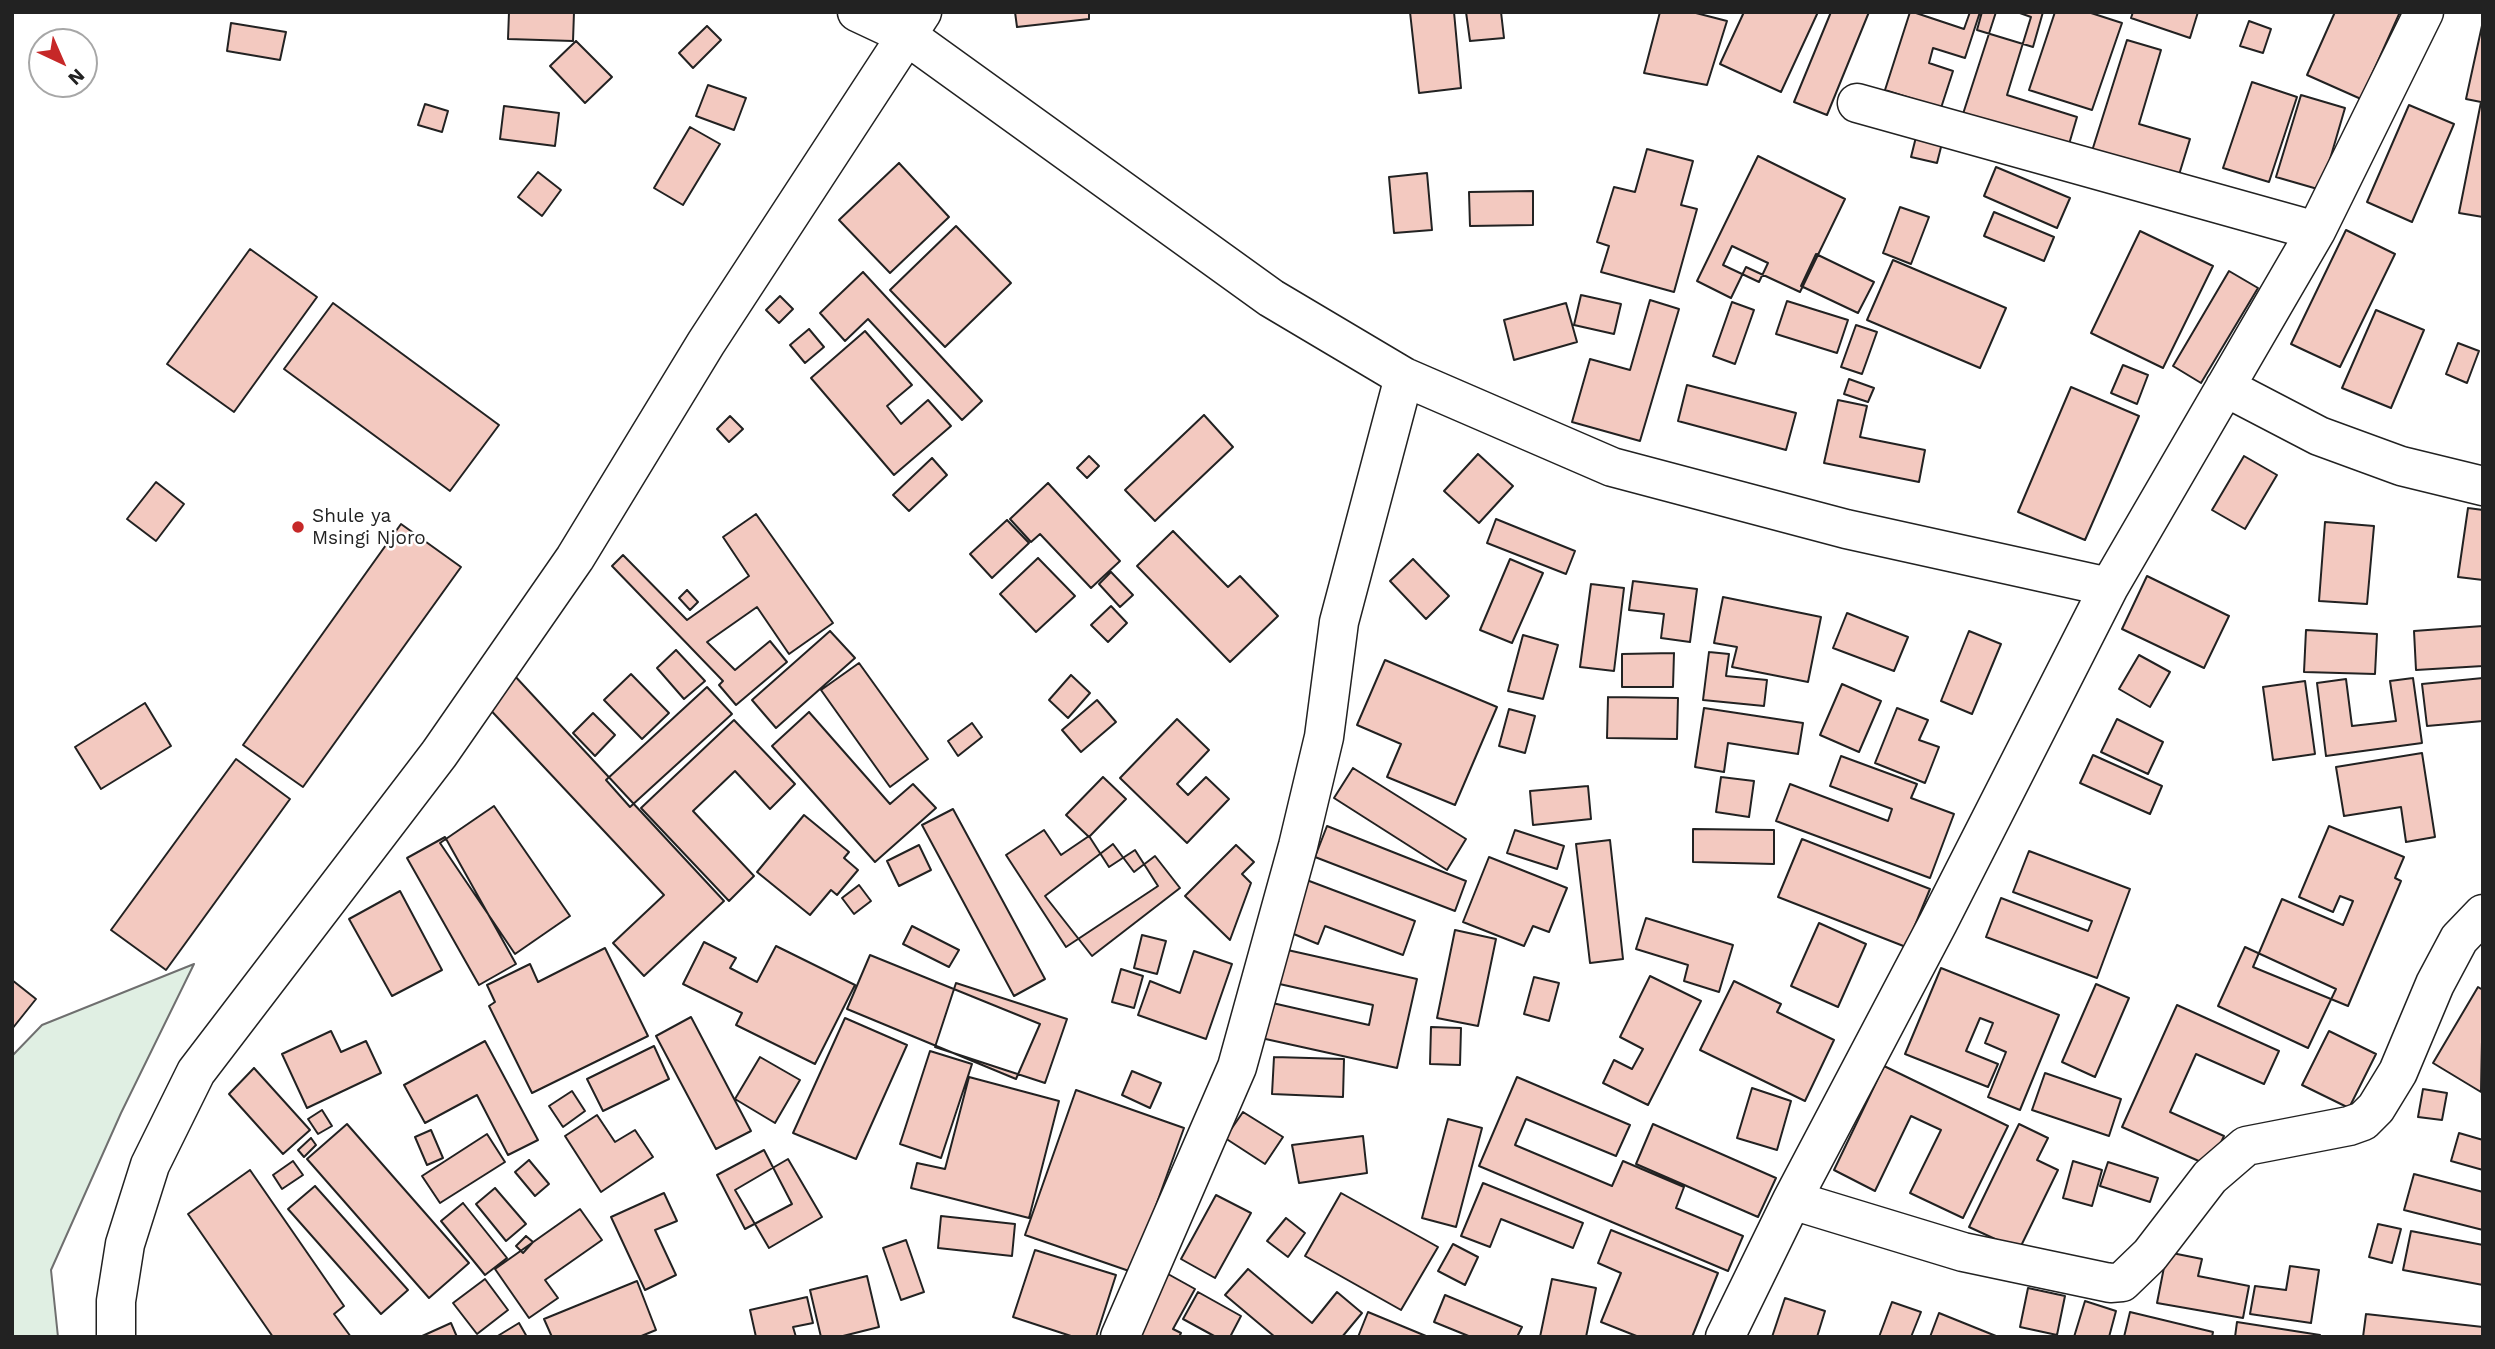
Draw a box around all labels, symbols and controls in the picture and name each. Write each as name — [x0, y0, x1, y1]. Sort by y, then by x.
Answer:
north arrow — [28, 28, 98, 98]
text: N — [63, 64, 90, 90]
place label: Shule ya Msingi Njoro — [312, 505, 426, 549]
marker: Shule ya Msingi Njoro — [290, 519, 306, 535]

